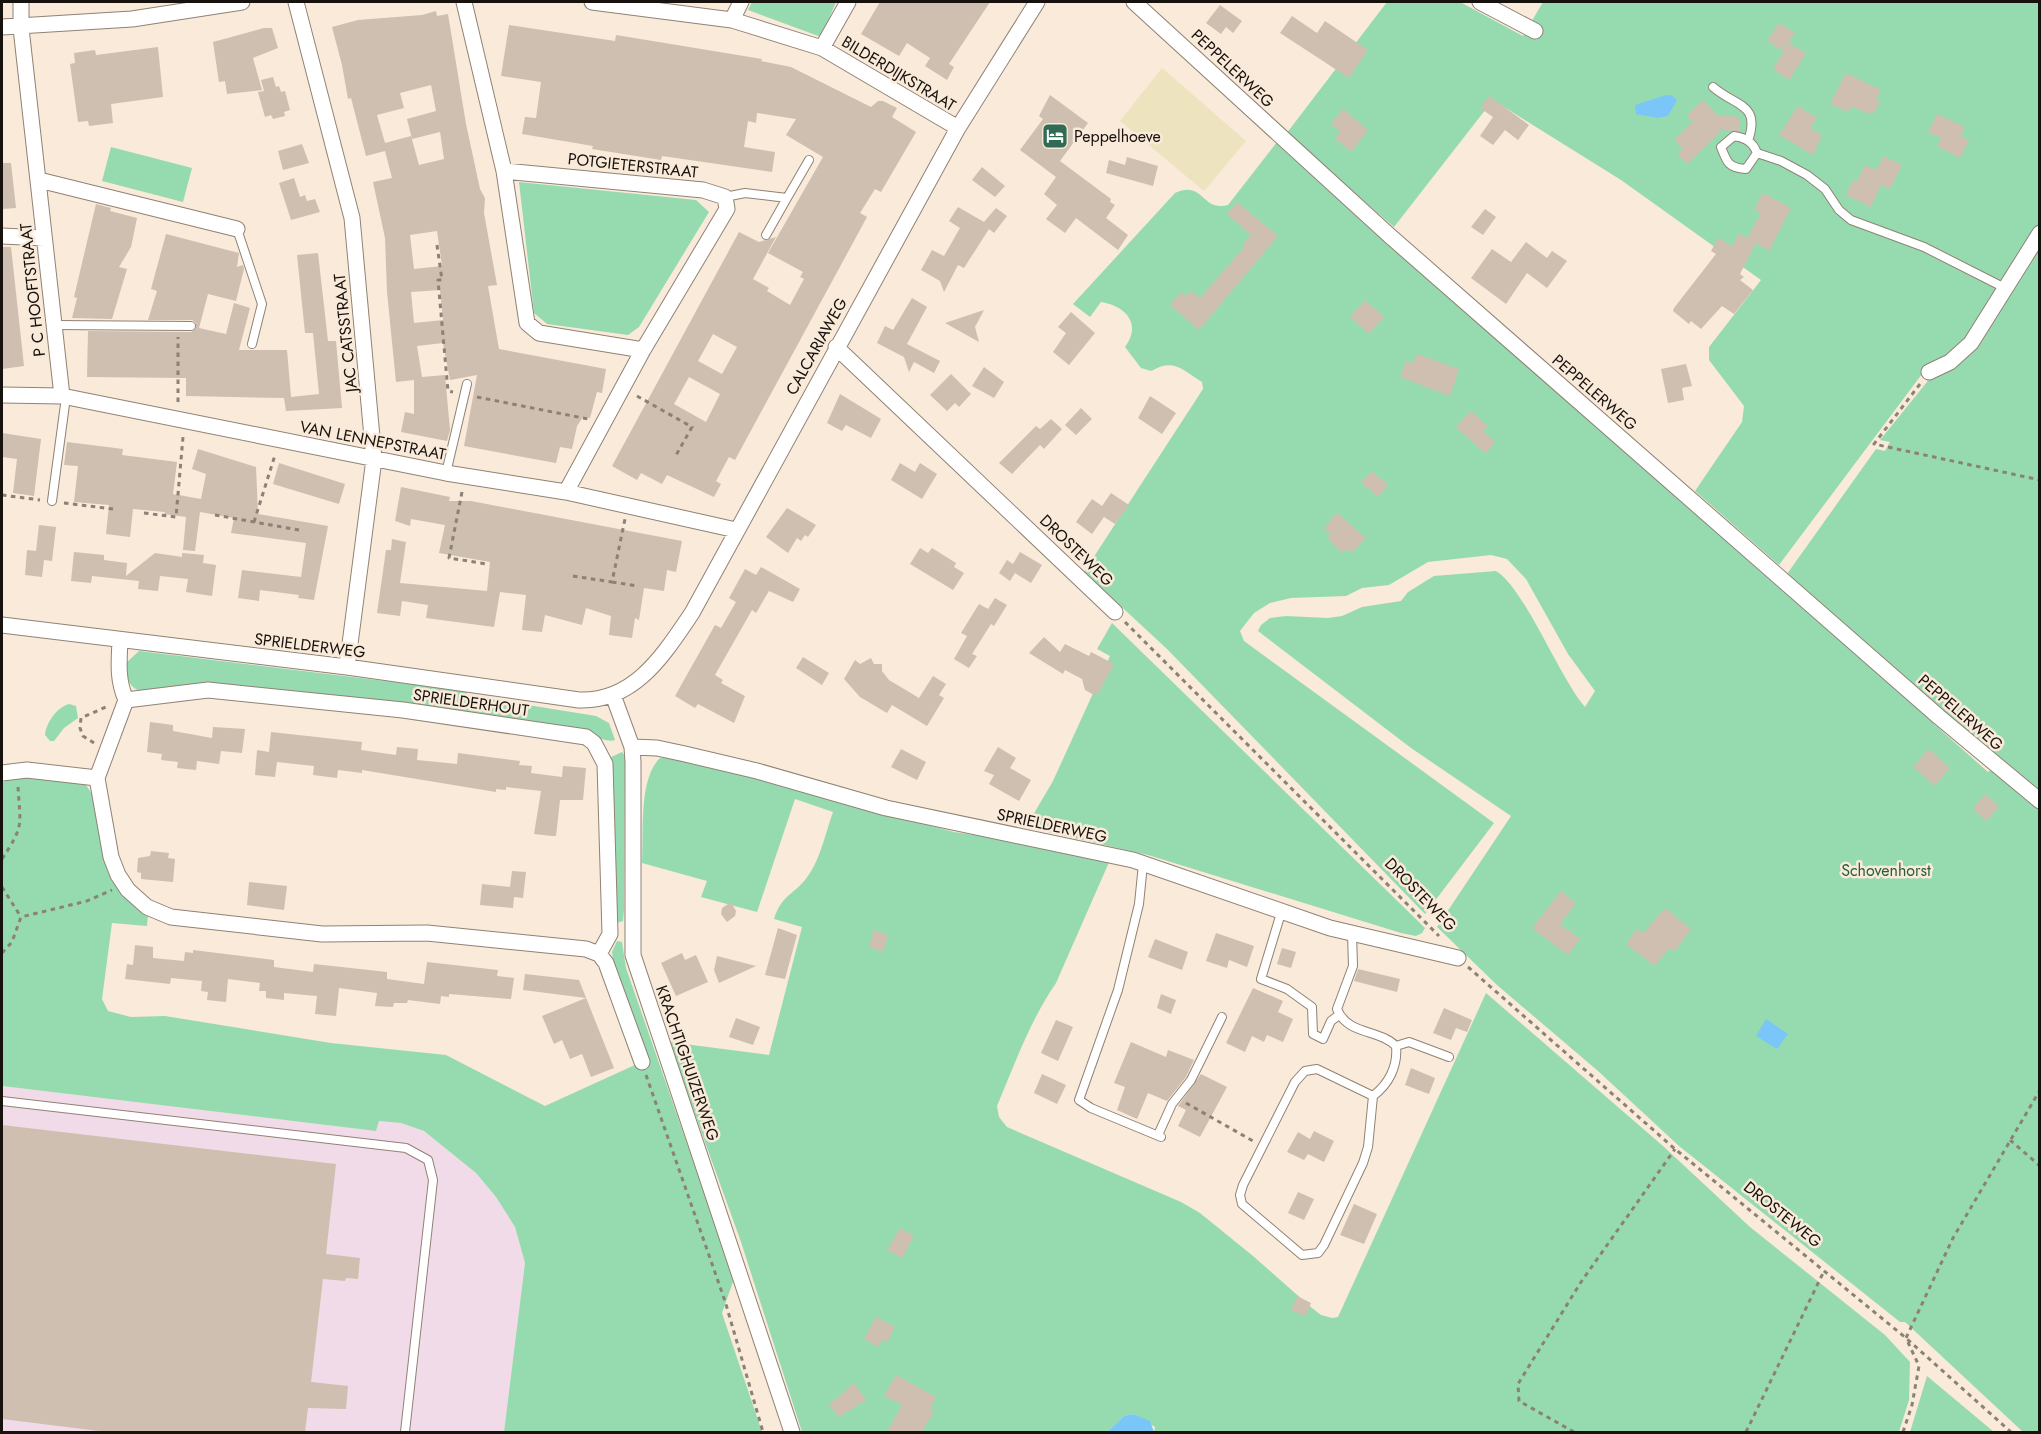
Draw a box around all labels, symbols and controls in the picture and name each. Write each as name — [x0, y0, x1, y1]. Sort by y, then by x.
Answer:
street label: PEPPELERWEG — [1186, 24, 1279, 113]
street label: BILDERDIJKSTRAAT — [837, 30, 961, 117]
hotel icon: Peppelhoeve — [1040, 121, 1070, 151]
place label: Peppelhoeve — [1074, 125, 1161, 148]
street label: POTGIETERSTRAAT — [567, 147, 700, 184]
street label: P C HOOFTSTRAAT — [14, 222, 51, 358]
street label: JAC CATSSTRAAT — [328, 272, 363, 395]
street label: CALCARIAWEG — [780, 293, 853, 399]
street label: PEPPELERWEG — [1547, 349, 1642, 436]
street label: VAN LENNEPSTRAAT — [298, 415, 448, 466]
street label: DROSTEWEG — [1035, 509, 1119, 591]
street label: SPRIELDERWEG — [253, 627, 367, 664]
street label: PEPPELERWEG — [1913, 669, 2008, 756]
street label: SPRIELDERHOUT — [412, 683, 531, 722]
street label: SPRIELDERWEG — [995, 803, 1109, 848]
street label: DROSTEWEG — [1380, 852, 1462, 936]
park label: Schovenhorst — [1841, 859, 1931, 882]
street label: KRACHTIGHUIZERWEG — [650, 982, 725, 1144]
street label: DROSTEWEG — [1739, 1176, 1827, 1253]

